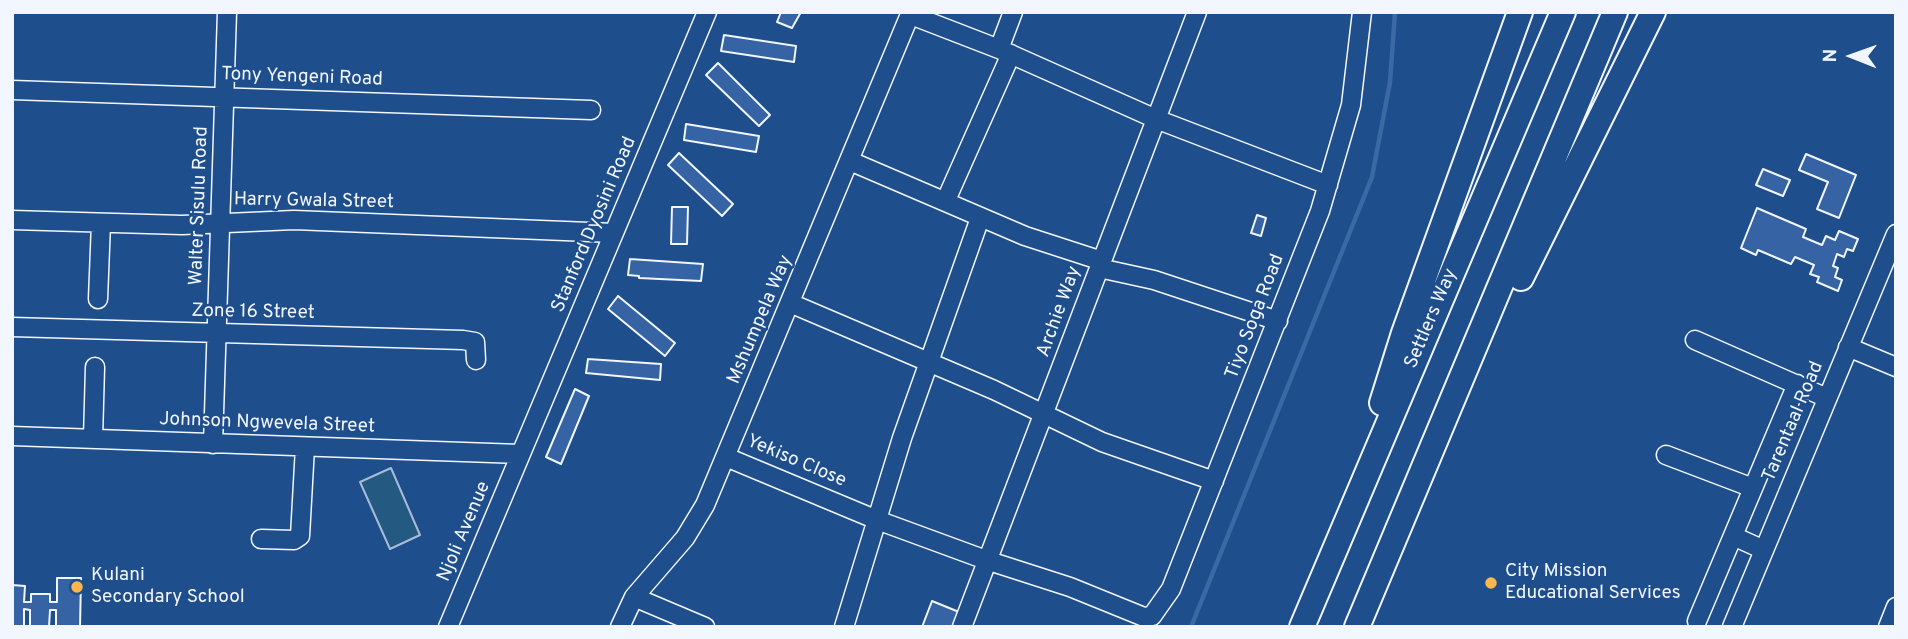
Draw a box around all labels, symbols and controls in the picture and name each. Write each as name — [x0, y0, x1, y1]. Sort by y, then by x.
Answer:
north arrow — [1817, 21, 1887, 91]
text: N — [1819, 49, 1843, 63]
street label: Tony Yengeni Road — [221, 64, 383, 92]
street label: Walter Sisulu Road — [186, 126, 214, 286]
street label: Stanford Dyosini Road — [548, 134, 642, 316]
street label: Harry Gwala Street — [234, 189, 394, 215]
street label: Tiyo Soga Road — [1222, 251, 1290, 383]
street label: Mshumpela Way — [724, 252, 798, 388]
street label: Archie Way — [1033, 263, 1087, 361]
street label: Settlers Way — [1401, 266, 1463, 372]
street label: Zone 16 Street — [191, 301, 315, 325]
street label: Tarentaal Road — [1758, 358, 1830, 486]
street label: Johnson Ngwevela Street — [159, 409, 375, 439]
street label: Yekiso Close — [743, 431, 849, 493]
street label: Njoli Avenue — [434, 478, 496, 586]
place label: City Mission Educational Services — [1505, 561, 1681, 605]
place label: Kulani Secondary School — [91, 565, 245, 609]
marker: City Mission Educational Services — [1483, 575, 1499, 591]
marker: Kulani Secondary School — [69, 579, 85, 595]

